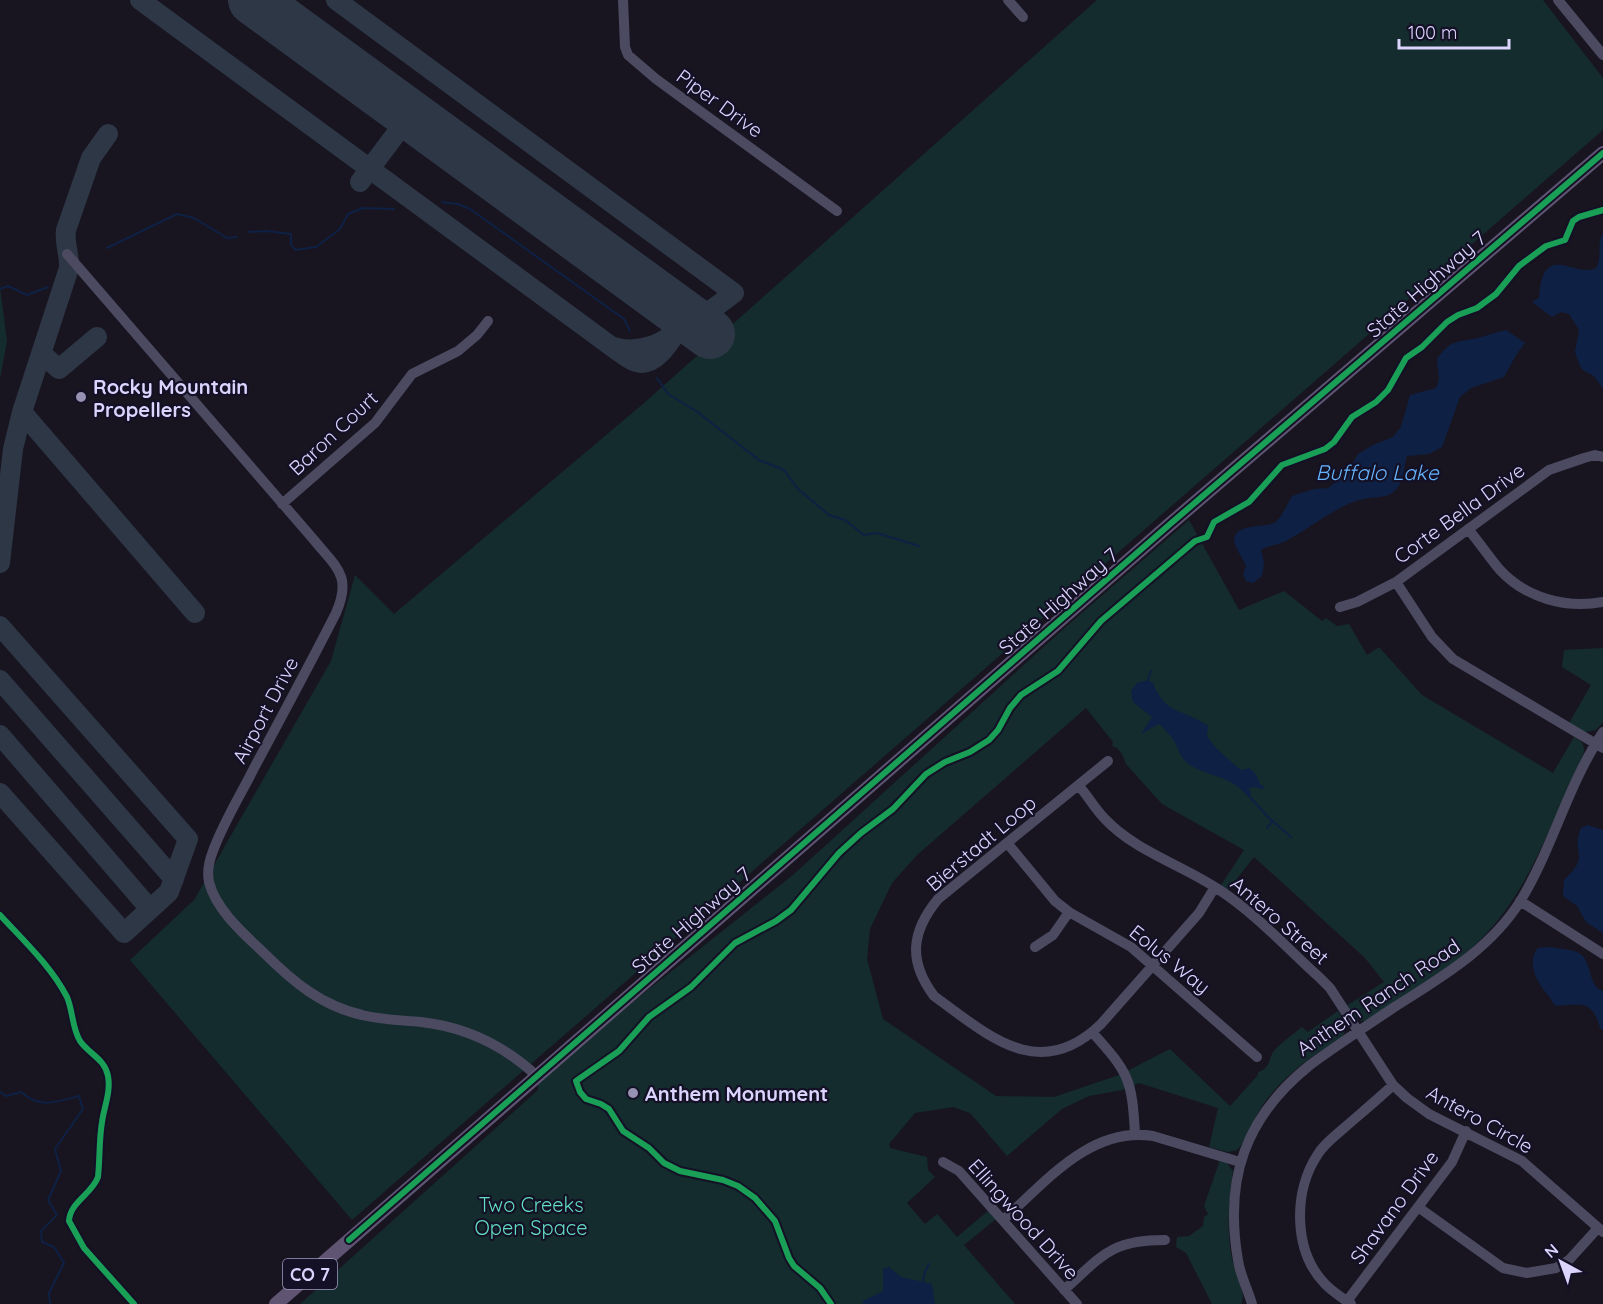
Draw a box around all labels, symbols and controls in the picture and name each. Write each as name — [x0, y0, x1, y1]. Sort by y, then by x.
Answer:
scale bar — [1399, 12, 1508, 50]
text: 100 m — [1408, 21, 1457, 44]
street label: Piper Drive — [672, 63, 768, 143]
street label: State Highway 7 — [1361, 225, 1491, 343]
place label: Rocky Mountain Propellers — [93, 374, 248, 422]
street label: Baron Court — [283, 385, 383, 481]
marker: Rocky Mountain Propellers — [74, 390, 88, 404]
street label: Corte Bella Drive — [1389, 457, 1529, 569]
water label: Buffalo Lake — [1315, 459, 1440, 485]
street label: State Highway 7 — [993, 542, 1123, 660]
street label: Airport Drive — [226, 652, 304, 768]
street label: Bierstadt Loop — [921, 790, 1041, 896]
street label: State Highway 7 — [626, 861, 756, 979]
street label: Antero Street — [1226, 871, 1334, 970]
street label: Eolus Way — [1125, 919, 1215, 999]
street label: Anthem Ranch Road — [1292, 933, 1464, 1061]
street label: Antero Circle — [1422, 1079, 1538, 1159]
place label: Anthem Monument — [645, 1081, 828, 1106]
marker: Anthem Monument — [626, 1086, 640, 1100]
street label: Shavano Drive — [1344, 1145, 1444, 1269]
street label: Ellingwood Drive — [963, 1153, 1085, 1285]
park label: Two Creeks Open Space — [475, 1192, 587, 1240]
north arrow — [1531, 1232, 1591, 1292]
text: N — [1540, 1239, 1562, 1262]
road number: CO 7 — [283, 1259, 337, 1289]

